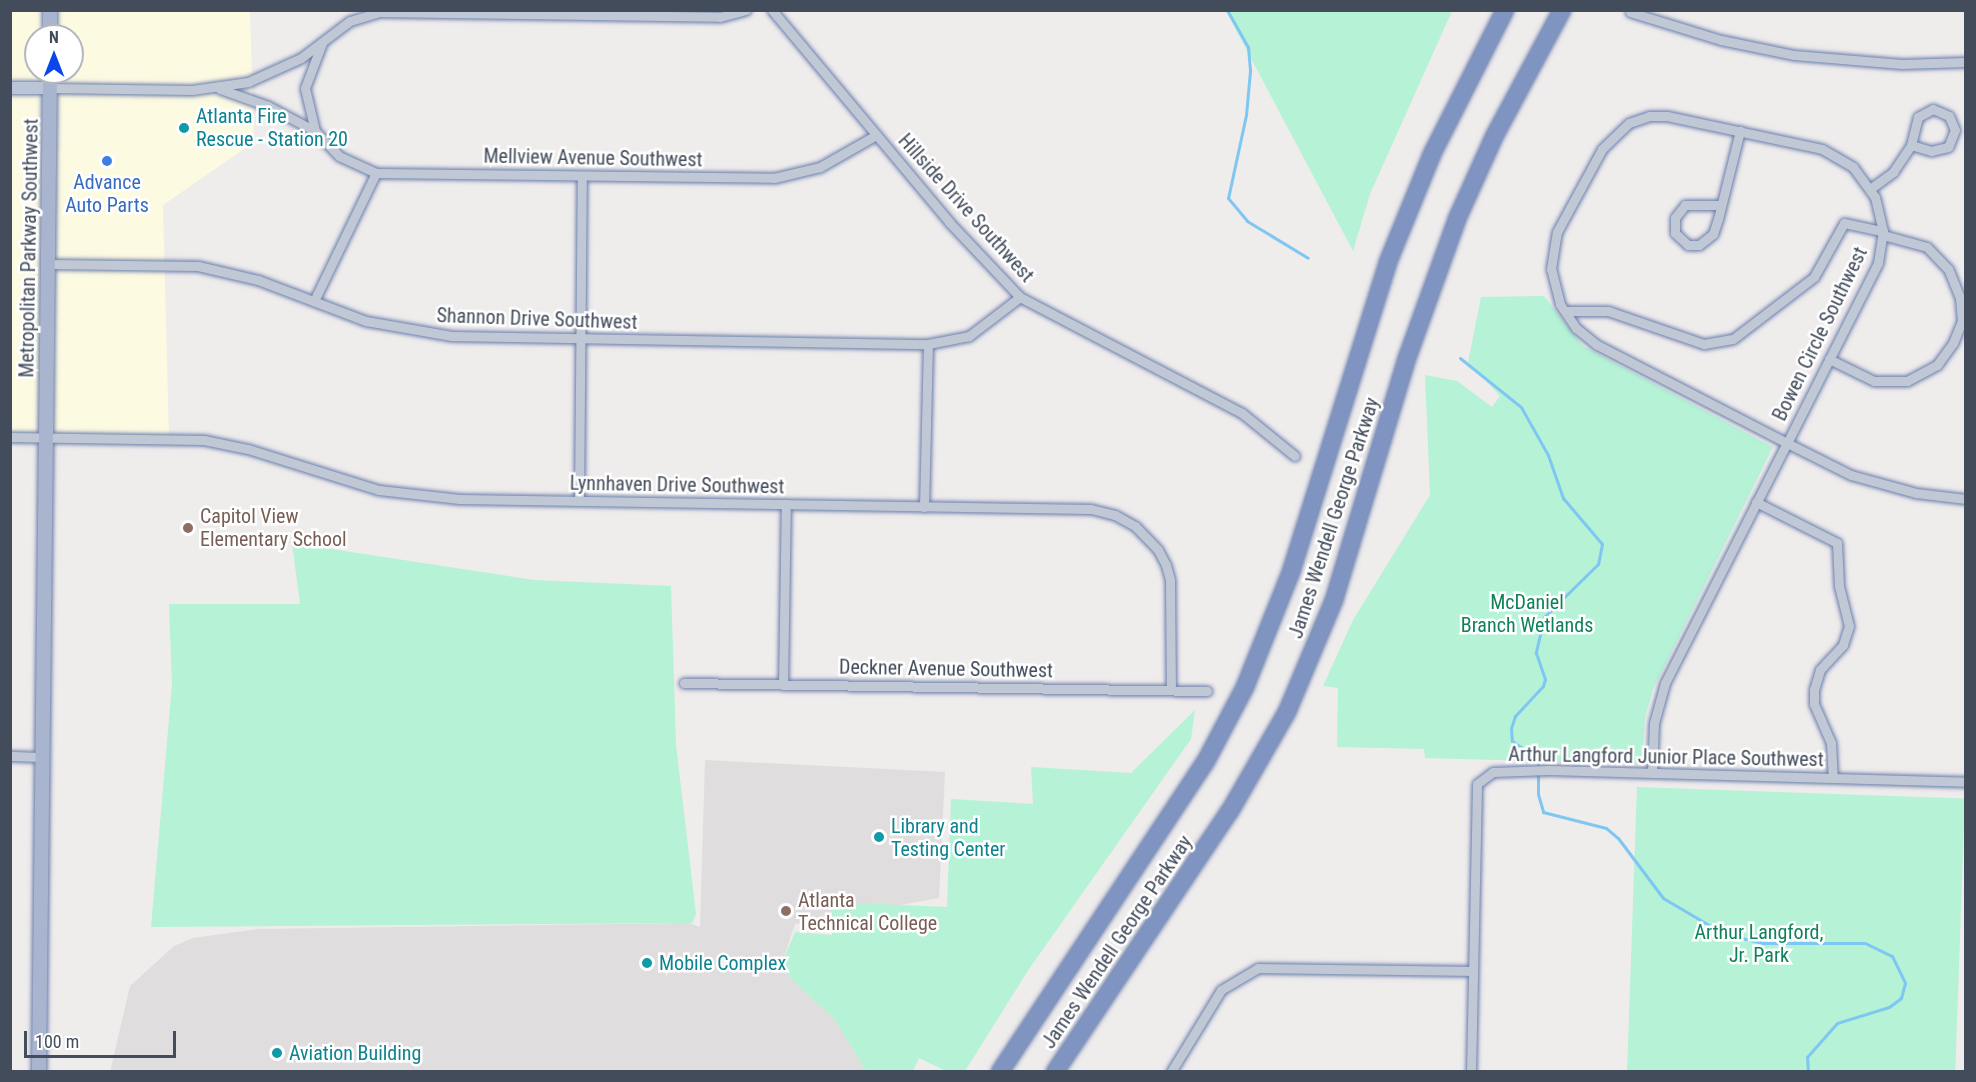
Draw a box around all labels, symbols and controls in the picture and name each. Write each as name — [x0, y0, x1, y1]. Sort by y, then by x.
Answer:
north arrow — [24, 24, 84, 84]
text: N — [49, 28, 59, 47]
place label: Atlanta Fire Rescue - Station 20 — [196, 104, 348, 151]
street label: Metropolitan Parkway Southwest — [15, 118, 43, 378]
marker: Atlanta Fire Rescue - Station 20 — [177, 121, 191, 135]
street label: Hillside Drive Southwest — [893, 129, 1039, 287]
street label: Mellview Avenue Southwest — [483, 144, 703, 172]
marker: Advance Auto Parts — [100, 154, 114, 168]
place label: Advance Auto Parts — [65, 170, 149, 217]
street label: Bowen Circle Southwest — [1768, 243, 1872, 425]
street label: Shannon Drive Southwest — [436, 304, 638, 334]
street label: James Wendell George Parkway — [1284, 395, 1384, 641]
street label: Lynnhaven Drive Southwest — [569, 471, 785, 499]
place label: Capitol View Elementary School — [200, 504, 347, 551]
marker: Capitol View Elementary School — [181, 521, 195, 535]
park label: McDaniel Branch Wetlands — [1461, 591, 1593, 638]
street label: Deckner Avenue Southwest — [839, 655, 1053, 683]
street label: Arthur Langford Junior Place Southwest — [1508, 742, 1824, 772]
place label: Library and Testing Center — [891, 814, 1005, 861]
marker: Library and Testing Center — [872, 830, 886, 844]
street label: James Wendell George Parkway — [1037, 831, 1197, 1053]
place label: Atlanta Technical College — [798, 888, 937, 935]
marker: Atlanta Technical College — [779, 904, 793, 918]
park label: Arthur Langford, Jr. Park — [1695, 920, 1823, 967]
place label: Mobile Complex — [659, 951, 786, 975]
marker: Mobile Complex — [640, 956, 654, 970]
scale bar — [27, 1019, 178, 1057]
text: 100 m — [35, 1031, 79, 1052]
place label: Aviation Building — [289, 1041, 421, 1065]
marker: Aviation Building — [270, 1046, 284, 1060]

